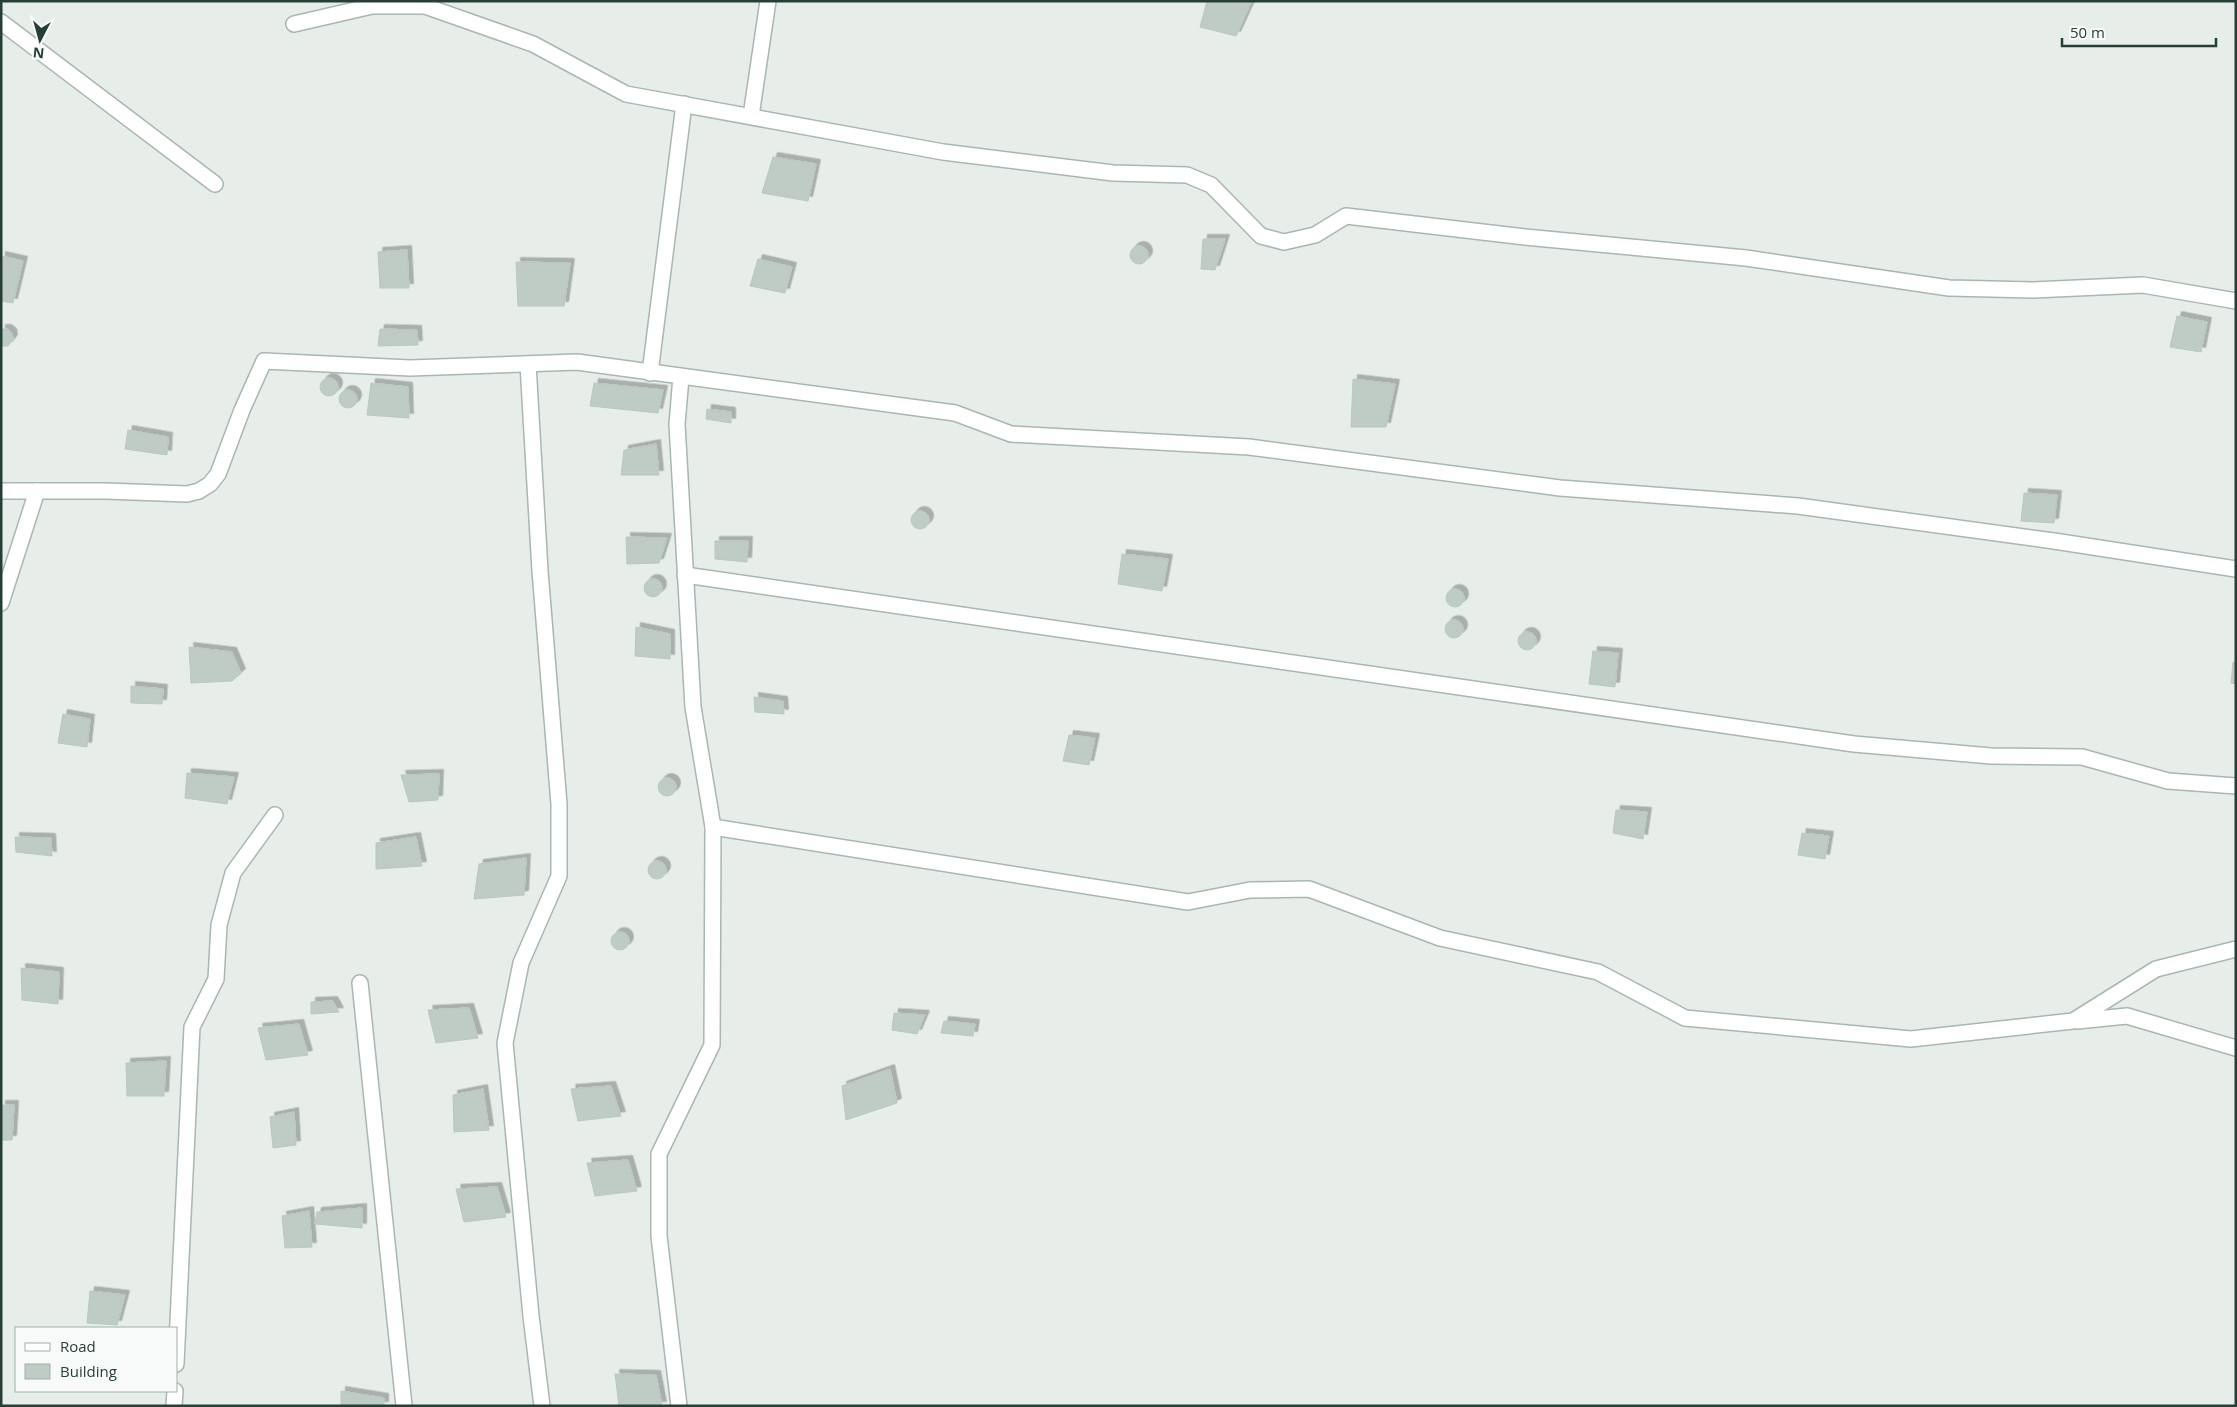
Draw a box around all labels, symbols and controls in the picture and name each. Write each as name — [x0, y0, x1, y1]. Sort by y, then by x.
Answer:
north arrow — [15, 15, 65, 65]
scale bar — [2062, 15, 2216, 47]
text: 50 m — [2070, 22, 2105, 42]
text: N — [32, 43, 45, 63]
legend — [15, 1327, 178, 1392]
text: Road — [60, 1336, 96, 1356]
text: Building — [60, 1361, 117, 1381]

